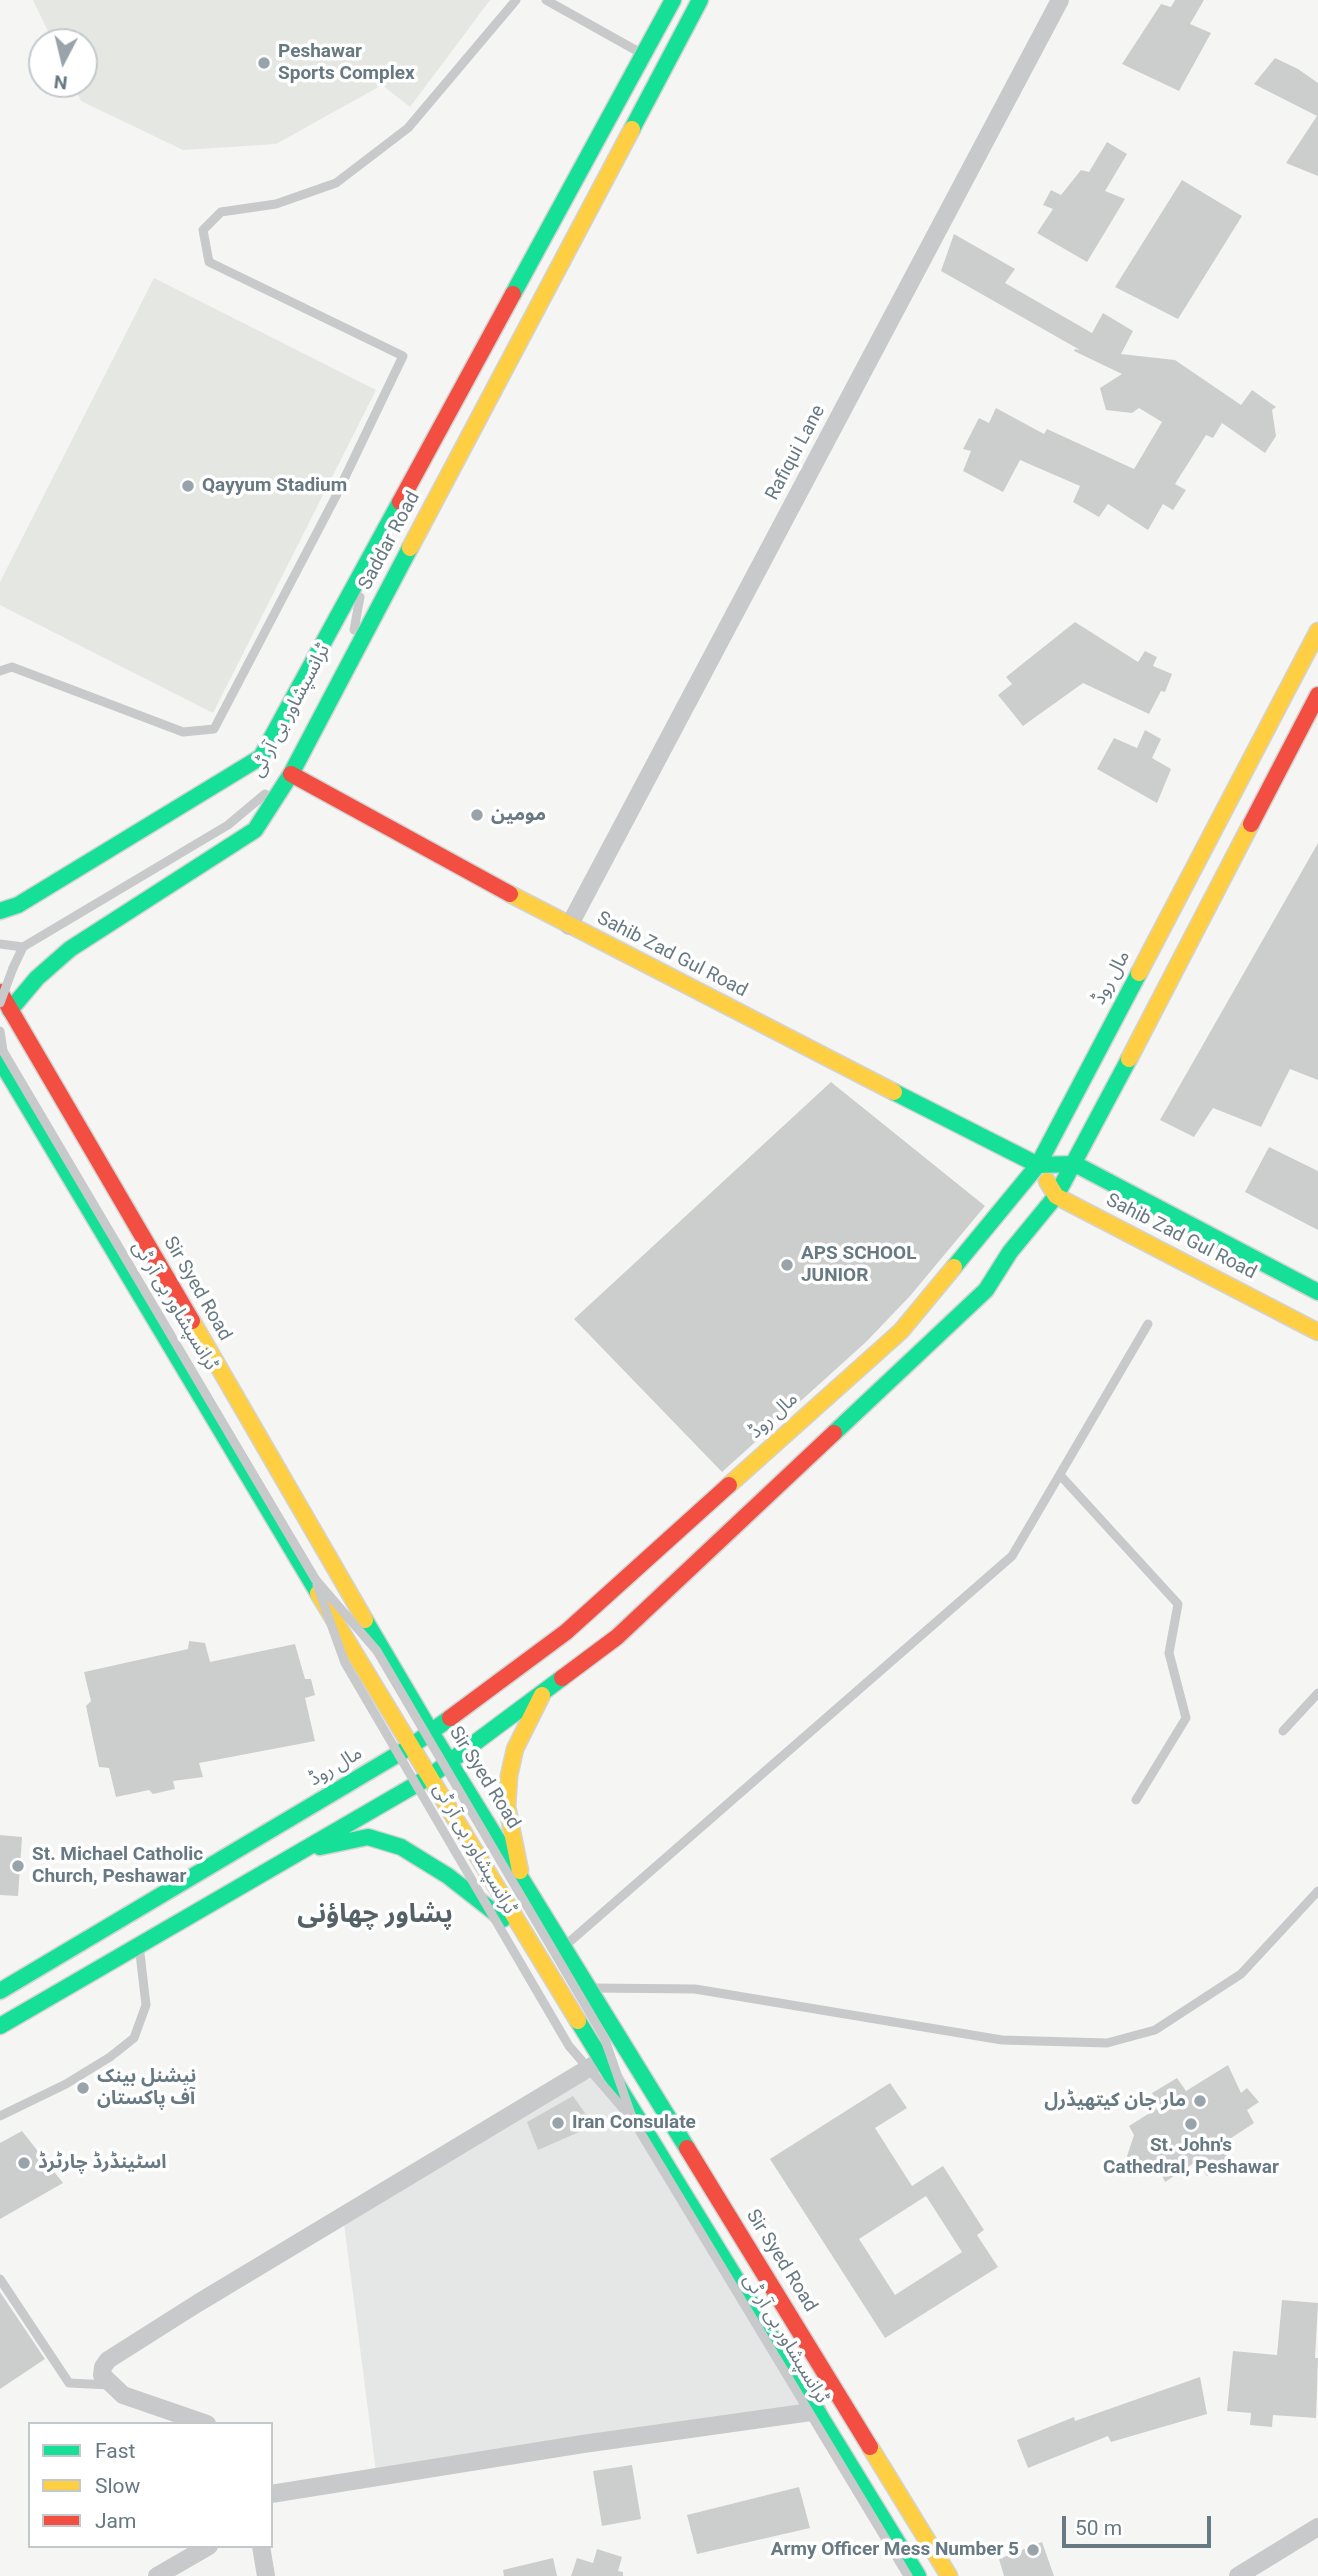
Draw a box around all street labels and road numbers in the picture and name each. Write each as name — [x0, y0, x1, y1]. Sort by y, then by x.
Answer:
street label: Rafiqui Lane — [761, 402, 831, 504]
street label: Saddar Road — [355, 488, 425, 594]
street label: ٹرانسپشاور بی آر ٹی — [246, 641, 336, 781]
street label: Sahib Zad Gul Road — [593, 907, 751, 1003]
street label: مال روڈ — [1088, 947, 1136, 1009]
street label: Sahib Zad Gul Road — [1102, 1189, 1260, 1285]
street label: Sir Syed Road — [158, 1233, 236, 1345]
street label: ٹرانسپشاور بی آر ٹی — [126, 1237, 222, 1375]
street label: مال روڈ — [745, 1388, 803, 1444]
street label: Sir Syed Road — [444, 1723, 524, 1833]
street label: مال روڈ — [305, 1742, 367, 1792]
street label: ٹرانسپشاور بی آر ٹی — [427, 1780, 521, 1918]
street label: Sir Syed Road — [741, 2206, 821, 2316]
street label: ٹرانسپشاور بی آر ٹی — [737, 2270, 833, 2408]

